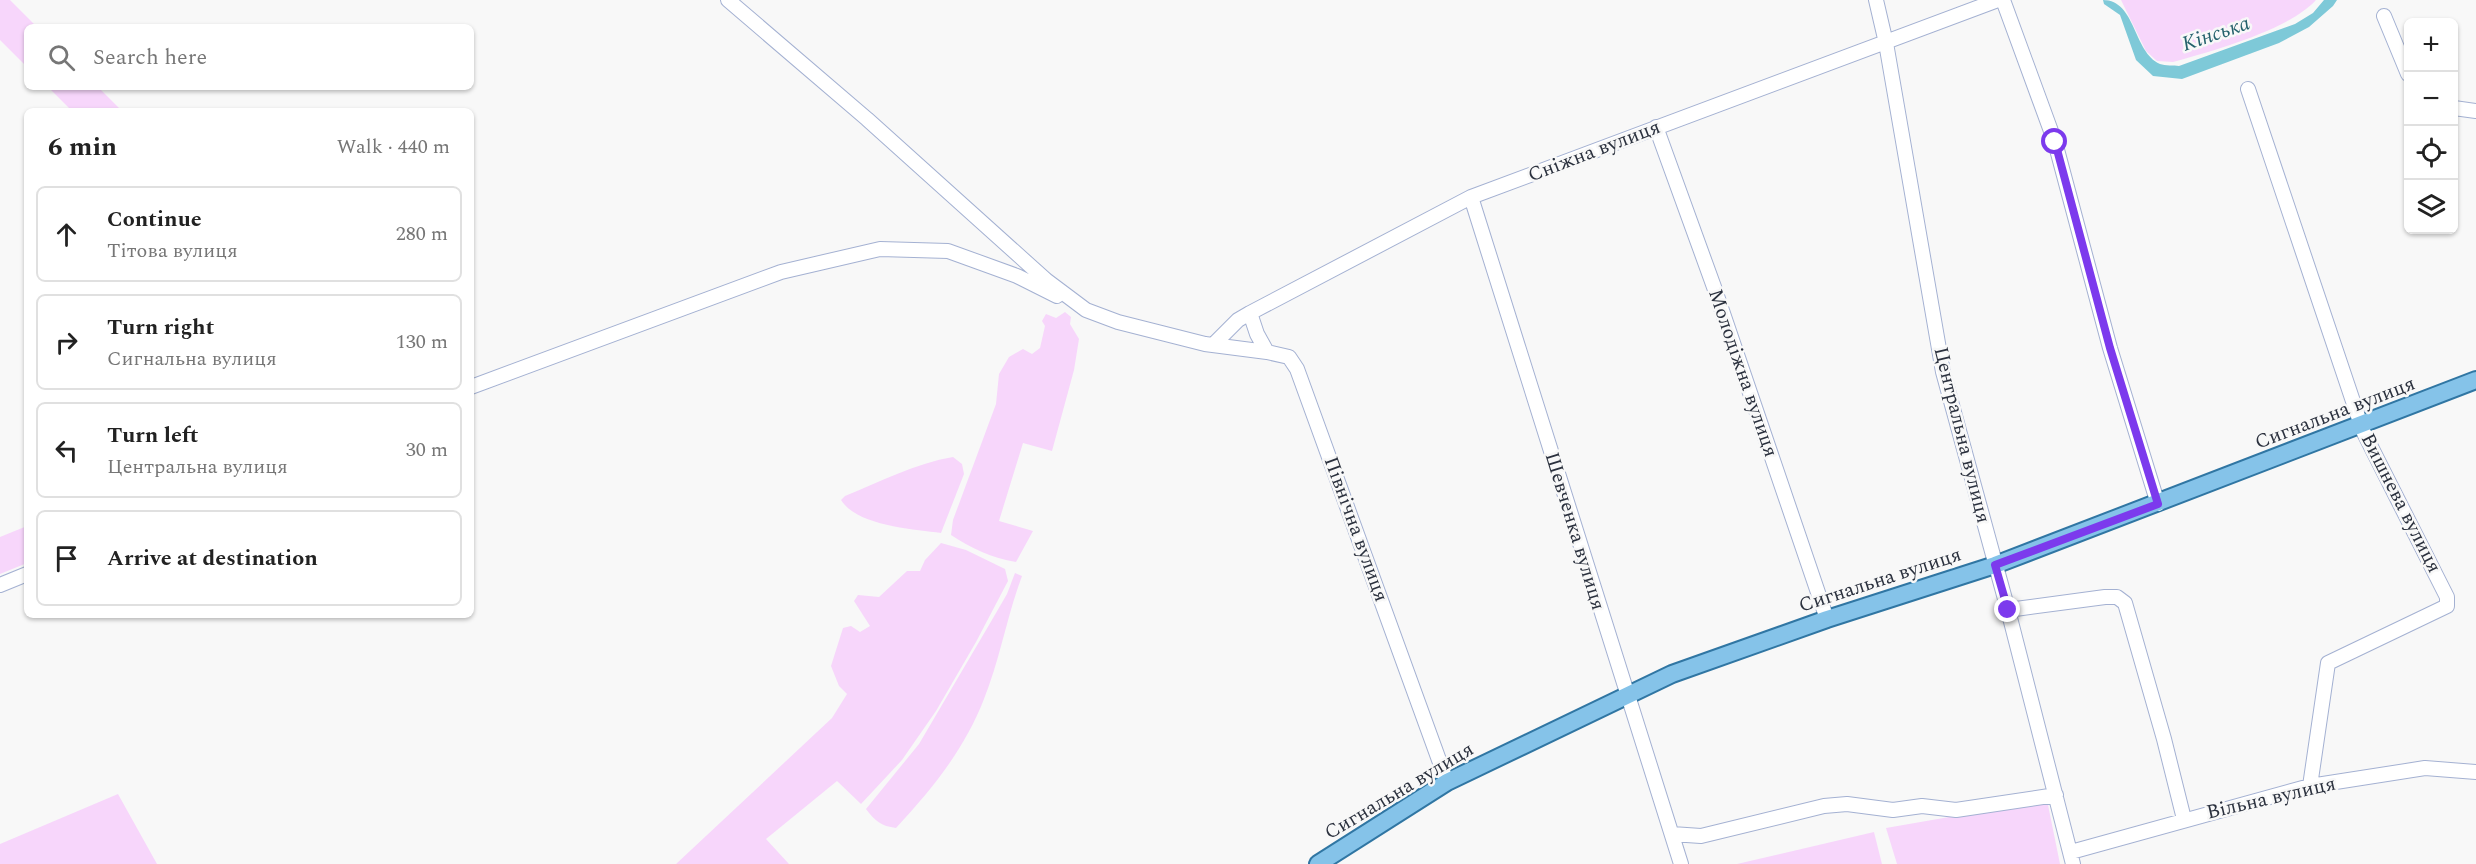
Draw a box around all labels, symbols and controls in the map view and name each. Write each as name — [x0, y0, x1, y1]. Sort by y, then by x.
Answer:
water label: Кінська — [2178, 7, 2255, 61]
map controls — [2404, 18, 2458, 234]
button: + — [2404, 18, 2458, 72]
search box — [24, 24, 474, 90]
icon: search — [45, 41, 78, 74]
text: Search here — [93, 41, 207, 74]
button: − — [2404, 72, 2458, 126]
street label: Сніжна вулиця — [1523, 112, 1665, 190]
button: locate — [2404, 126, 2458, 180]
text: 6 min — [48, 127, 117, 167]
route start — [2041, 128, 2067, 154]
text: Walk · 440 m — [337, 132, 450, 162]
button: layers — [2404, 180, 2458, 234]
text: Continue — [107, 203, 202, 236]
icon: ahead — [50, 218, 83, 251]
text: 280 m — [396, 219, 448, 249]
text: Тітова вулиця — [107, 236, 238, 266]
street label: Молодіжна вулиця — [1700, 285, 1786, 461]
text: Turn right — [107, 311, 214, 344]
icon: right — [50, 326, 83, 359]
text: 130 m — [396, 327, 448, 357]
text: Сигнальна вулиця — [107, 344, 277, 374]
street label: Центральна вулиця — [1926, 344, 1998, 526]
street label: Сигнальна вулиця — [2250, 369, 2420, 457]
text: Turn left — [107, 419, 199, 452]
street label: Вишнева вулиця — [2353, 428, 2449, 578]
icon: left — [50, 434, 83, 467]
text: 30 m — [406, 435, 448, 465]
street label: Шевченка вулиця — [1537, 448, 1613, 614]
text: Центральна вулиця — [107, 452, 288, 482]
street label: Північна вулиця — [1316, 452, 1396, 606]
street label: Сигнальна вулиця — [1795, 540, 1965, 620]
icon: arrive — [50, 542, 83, 575]
text: Arrive at destination — [107, 542, 318, 575]
route end — [1994, 596, 2020, 622]
street label: Сигнальна вулиця — [1319, 734, 1479, 848]
street label: Вільна вулиця — [2203, 769, 2339, 827]

